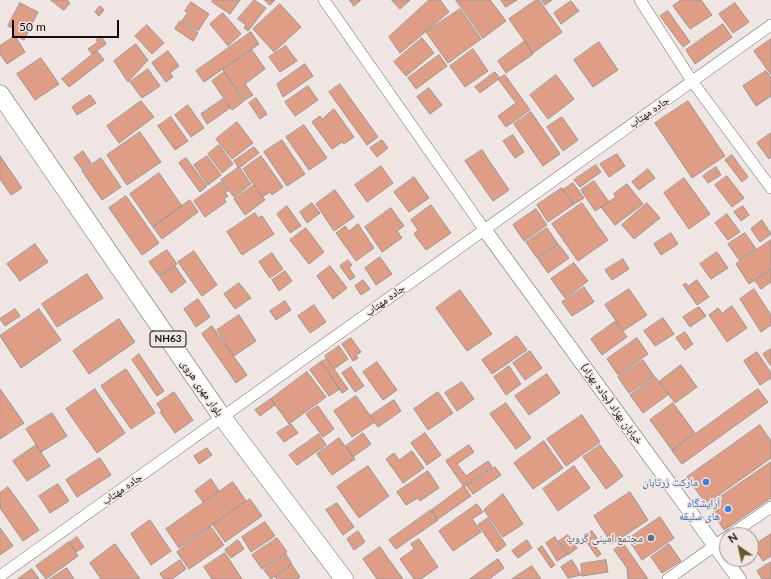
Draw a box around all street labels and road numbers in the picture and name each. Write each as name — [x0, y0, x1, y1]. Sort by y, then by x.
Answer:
street label: جاده مهتاب — [626, 93, 672, 131]
street label: جاده مهتاب — [362, 281, 408, 319]
road number: NH63 — [150, 331, 186, 347]
street label: بلوار مهری هروی — [178, 357, 226, 419]
street label: خیابان بهزاد (جاده بهزاد) — [578, 361, 646, 447]
street label: جاده مهتاب — [99, 470, 145, 508]

